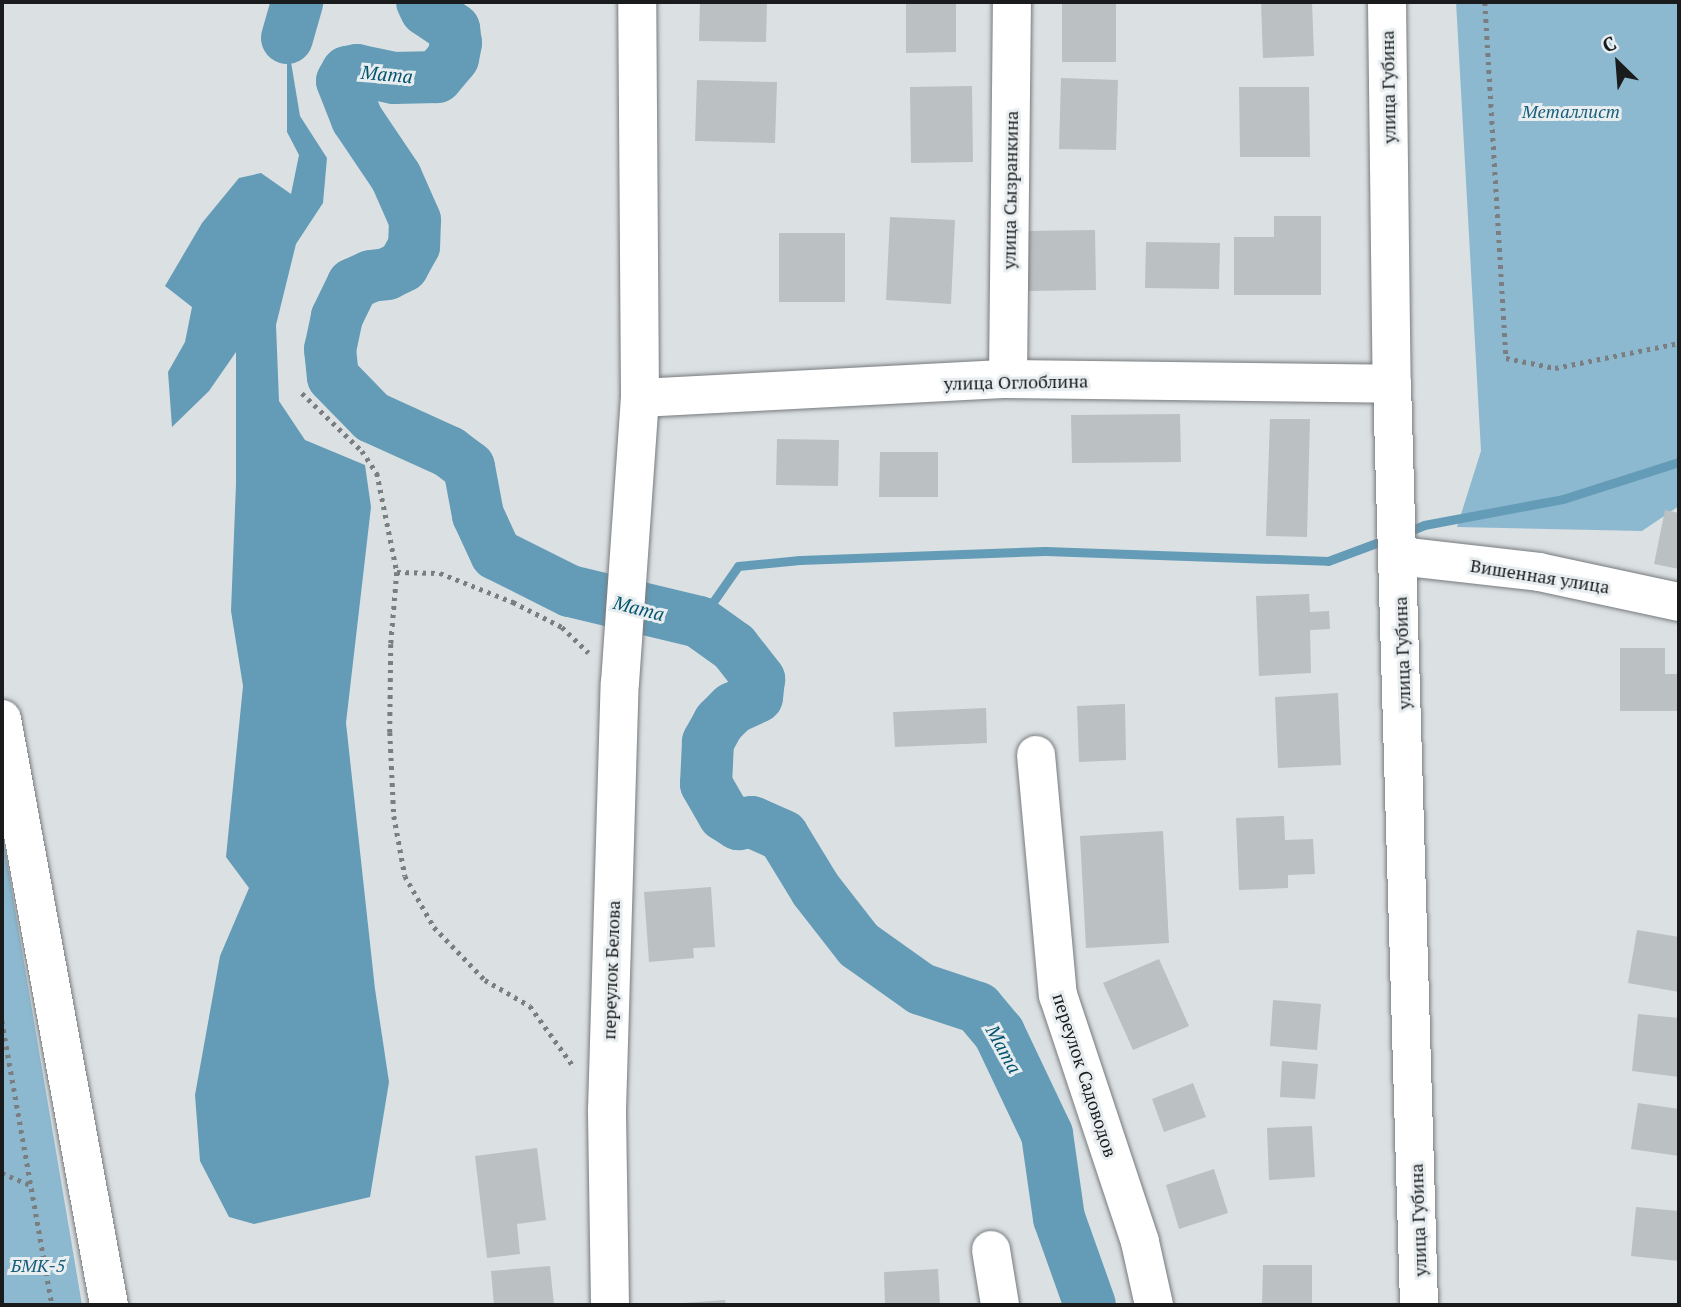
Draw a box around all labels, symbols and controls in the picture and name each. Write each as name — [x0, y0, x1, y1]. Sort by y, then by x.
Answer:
north arrow — [1583, 28, 1653, 98]
street label: улица Губина — [1376, 30, 1400, 144]
text: С — [1598, 30, 1620, 57]
water label: Мата — [360, 60, 414, 88]
park label: Металлист — [1522, 100, 1620, 122]
street label: улица Сызранкина — [998, 110, 1022, 270]
street label: улица Оглоблина — [944, 370, 1088, 394]
street label: Вишенная улица — [1469, 554, 1611, 598]
water label: Мата — [611, 591, 667, 625]
street label: улица Губина — [1389, 596, 1415, 710]
street label: переулок Белова — [598, 900, 624, 1040]
street label: переулок Садоводов — [1048, 990, 1122, 1160]
water label: Мата — [981, 1021, 1027, 1077]
street label: улица Губина — [1405, 1163, 1431, 1277]
park label: БМК-5 — [11, 1254, 65, 1276]

